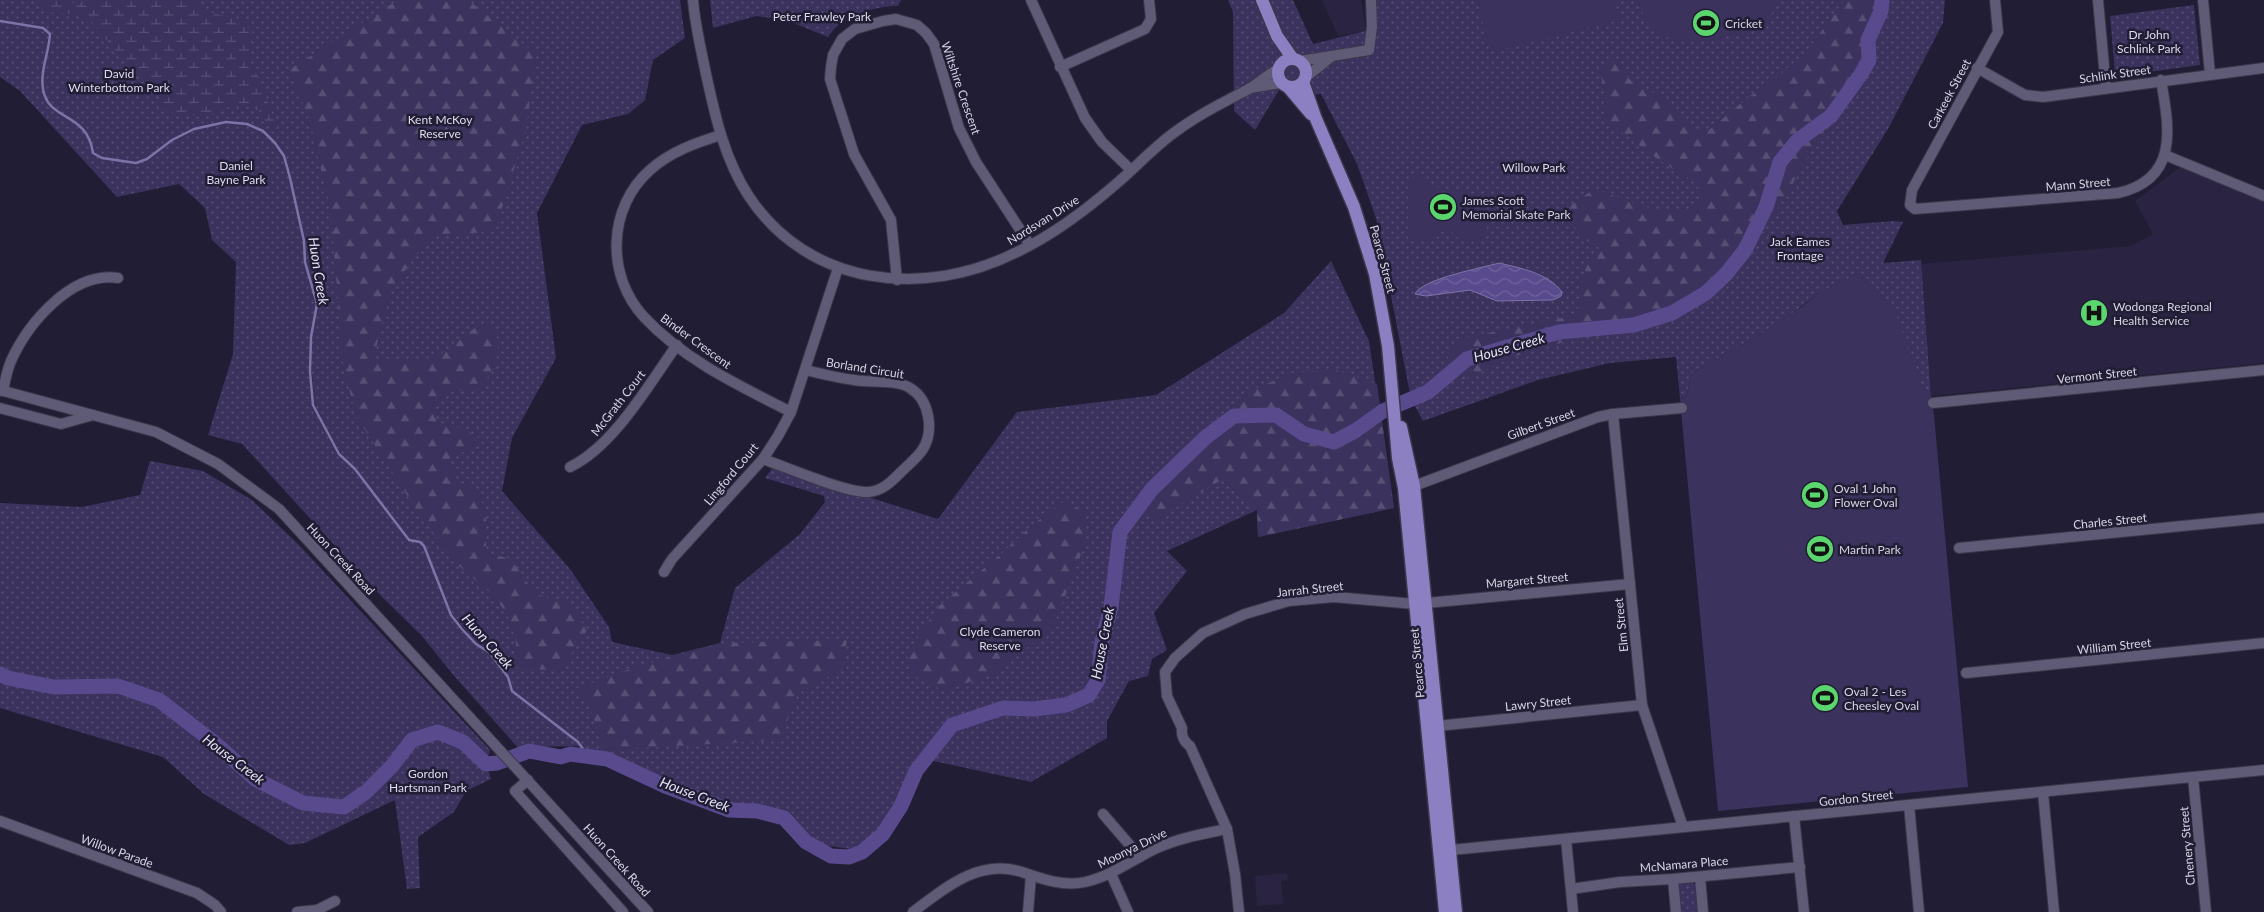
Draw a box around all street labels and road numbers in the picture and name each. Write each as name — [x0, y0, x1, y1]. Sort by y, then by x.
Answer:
street label: Wiltshire Crescent — [938, 40, 984, 137]
street label: Carkeek Street — [1924, 56, 1974, 132]
street label: Schlink Street — [2078, 61, 2152, 86]
street label: Mann Street — [2045, 174, 2112, 194]
street label: Nordsvan Drive — [1004, 192, 1082, 248]
street label: Pearce Street — [1367, 223, 1399, 295]
street label: Binder Crescent — [658, 310, 735, 372]
street label: Borland Circuit — [825, 354, 906, 382]
street label: Vermont Street — [2056, 363, 2138, 387]
street label: McGrath Court — [588, 367, 649, 439]
street label: Gilbert Street — [1505, 405, 1577, 443]
street label: Lingford Court — [701, 439, 762, 508]
street label: Charles Street — [2072, 510, 2148, 532]
street label: Huon Creek Road — [304, 520, 378, 598]
street label: Margaret Street — [1485, 569, 1570, 591]
street label: Jarrah Street — [1276, 578, 1345, 600]
street label: Elm Street — [1611, 597, 1631, 653]
street label: Pearce Street — [1406, 627, 1428, 698]
street label: William Street — [2076, 635, 2152, 657]
street label: Lawry Street — [1504, 692, 1573, 714]
street label: Gordon Street — [1818, 787, 1895, 809]
street label: Chenery Street — [2176, 805, 2198, 886]
street label: Huon Creek Road — [580, 820, 654, 900]
street label: Moonya Drive — [1095, 825, 1169, 871]
street label: Willow Parade — [79, 831, 155, 871]
street label: McNamara Place — [1639, 853, 1729, 875]

